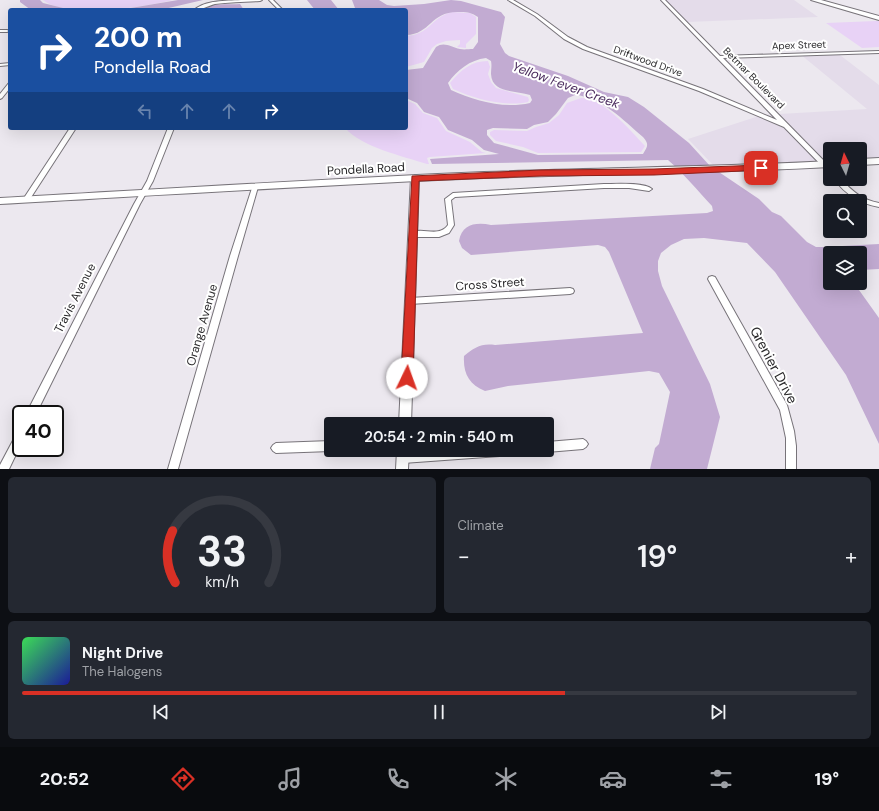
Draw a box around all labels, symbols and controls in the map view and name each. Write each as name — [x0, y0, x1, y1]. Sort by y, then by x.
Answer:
text: 200 m — [94, 19, 182, 56]
icon: right — [28, 24, 80, 76]
street label: Apex Street — [772, 38, 826, 52]
street label: Driftwood Drive — [612, 43, 684, 80]
street label: Betmar Boulevard — [720, 44, 788, 112]
text: Pondella Road — [94, 55, 211, 79]
water label: Yellow Fever Creek — [510, 58, 622, 112]
icon: left — [134, 100, 156, 122]
icon: ahead — [176, 100, 198, 122]
icon: ahead — [218, 100, 240, 122]
icon: right — [260, 100, 282, 122]
north arrow — [823, 142, 867, 186]
map controls — [823, 142, 867, 290]
pin — [744, 151, 778, 185]
icon: arrive — [750, 157, 772, 179]
street label: Pondella Road — [327, 159, 405, 179]
button: search — [823, 194, 867, 238]
button: layers — [823, 246, 867, 290]
street label: Travis Avenue — [51, 260, 99, 335]
street label: Cross Street — [455, 274, 525, 294]
street label: Orange Avenue — [183, 282, 221, 368]
street label: Grenier Drive — [746, 323, 802, 407]
position arrow — [386, 357, 428, 399]
speed limit sign: 40 — [12, 405, 64, 457]
text: 20:54 · 2 min · 540 m — [364, 427, 514, 447]
text: Climate — [458, 517, 504, 534]
text: 33 — [197, 525, 247, 579]
text: 19° — [637, 537, 677, 576]
text: − — [458, 542, 470, 571]
text: + — [845, 542, 857, 571]
text: km/h — [205, 573, 239, 591]
text: Night Drive — [82, 643, 163, 663]
text: The Halogens — [82, 663, 162, 680]
icon: previous — [150, 701, 172, 723]
icon: pause — [428, 701, 450, 723]
icon: next — [707, 701, 729, 723]
icon: directions — [169, 765, 197, 793]
icon: music — [276, 765, 304, 793]
icon: phone — [384, 765, 412, 793]
icon: climate — [492, 765, 520, 793]
icon: car — [599, 765, 627, 793]
icon: filters — [707, 765, 735, 793]
text: 20:52 — [40, 767, 89, 791]
text: 19° — [815, 767, 839, 791]

